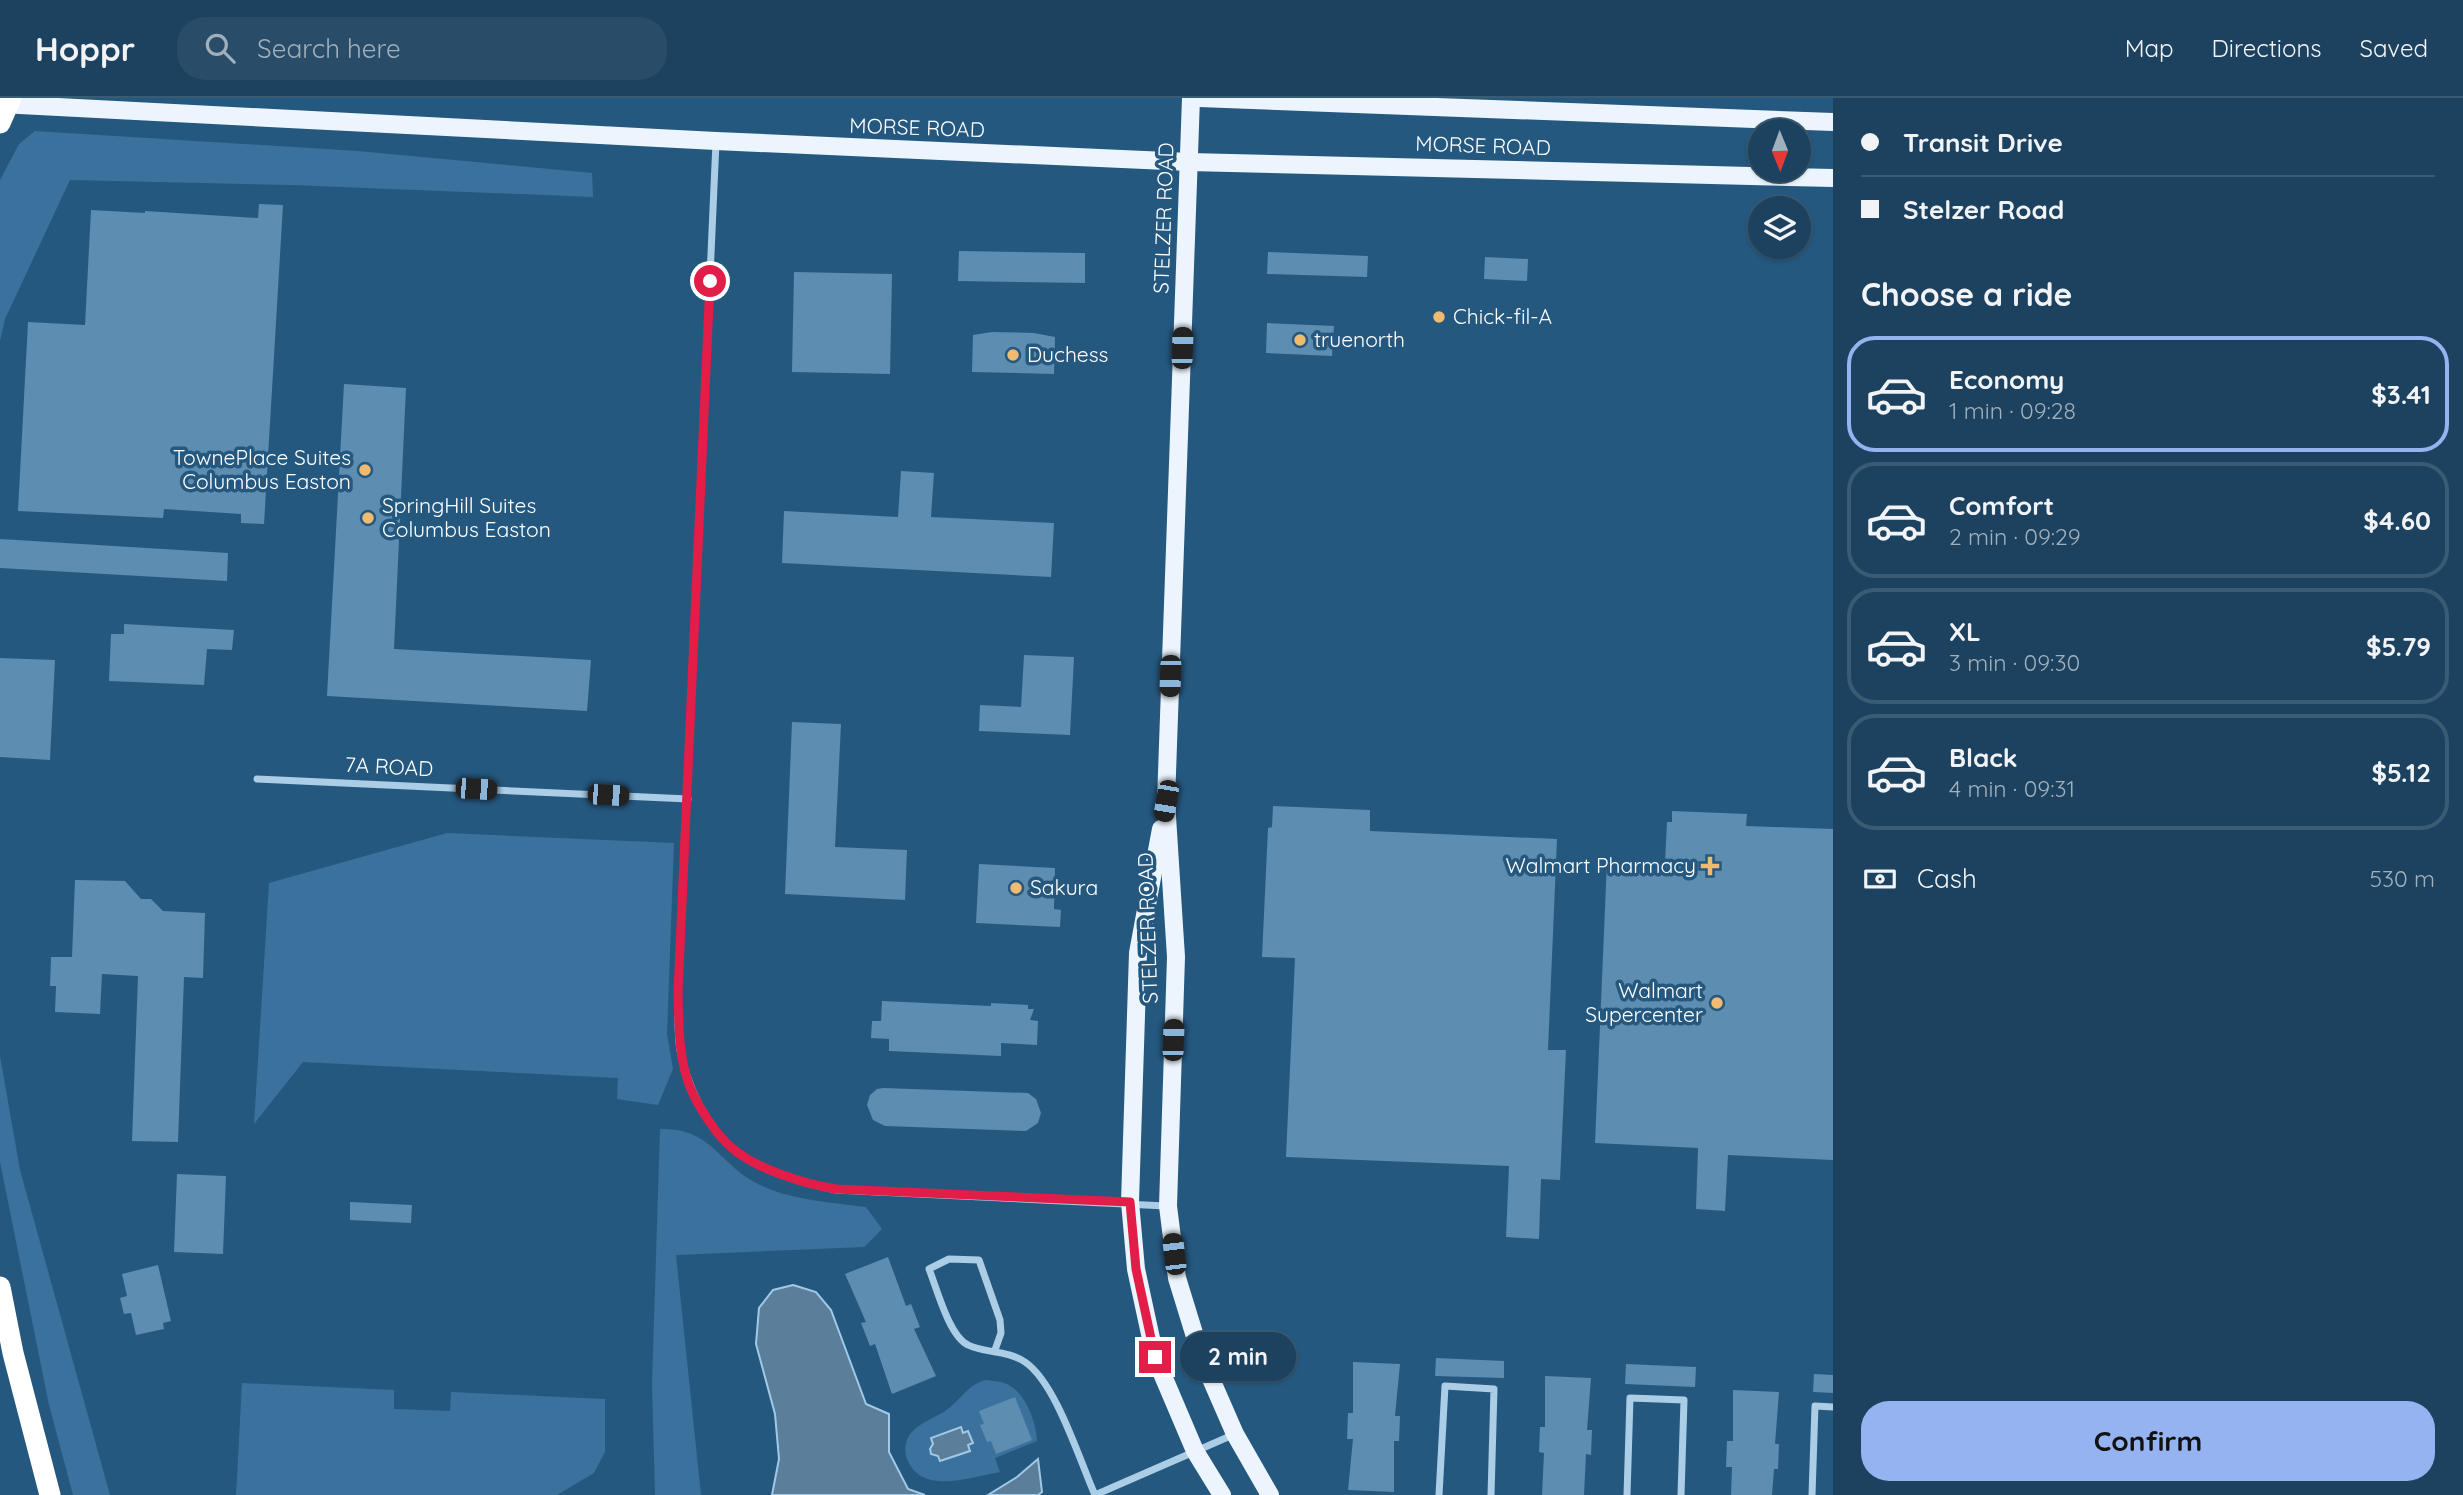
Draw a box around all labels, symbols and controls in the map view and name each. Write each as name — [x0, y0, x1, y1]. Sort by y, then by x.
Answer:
search box — [177, 17, 667, 80]
text: Hoppr — [35, 28, 135, 69]
icon: search — [201, 29, 239, 67]
text: Search here — [257, 32, 401, 65]
text: Map — [2125, 33, 2174, 63]
text: Directions — [2212, 33, 2322, 63]
text: Saved — [2360, 33, 2428, 63]
street label: MORSE ROAD — [849, 112, 985, 142]
north arrow — [1748, 119, 1811, 182]
map controls — [1748, 119, 1811, 259]
text: Transit Drive — [1903, 126, 2063, 159]
street label: MORSE ROAD — [1415, 130, 1551, 160]
street label: STELZER ROAD — [1147, 142, 1179, 294]
text: Stelzer Road — [1903, 193, 2064, 226]
button: layers — [1748, 196, 1811, 259]
route start — [694, 265, 726, 297]
text: Choose a ride — [1861, 274, 2073, 314]
place label: Chick-fil-A — [1453, 303, 1552, 329]
marker: Chick-fil-A — [1431, 309, 1447, 325]
place label: truenorth — [1314, 326, 1405, 352]
car — [1171, 327, 1194, 369]
marker: truenorth — [1292, 332, 1308, 348]
place label: Duchess — [1027, 341, 1108, 367]
marker: Duchess — [1005, 347, 1021, 363]
icon: car — [1865, 363, 1928, 426]
text: Economy — [1949, 363, 2064, 396]
text: $3.41 — [2371, 378, 2431, 411]
text: 1 min · 09:28 — [1949, 396, 2076, 425]
place label: TownePlace Suites Columbus Easton — [173, 444, 351, 494]
marker: TownePlace Suites Columbus Easton — [357, 462, 373, 478]
icon: car — [1865, 489, 1928, 552]
text: Comfort — [1949, 489, 2054, 522]
place label: SpringHill Suites Columbus Easton — [382, 492, 551, 542]
text: $4.60 — [2363, 504, 2431, 537]
marker: SpringHill Suites Columbus Easton — [360, 510, 376, 526]
text: 2 min · 09:29 — [1949, 522, 2081, 551]
icon: car — [1865, 615, 1928, 678]
text: XL — [1949, 615, 1981, 648]
text: $5.79 — [2366, 630, 2431, 663]
text: 3 min · 09:30 — [1949, 648, 2080, 677]
car — [1159, 655, 1182, 697]
icon: car — [1865, 741, 1928, 804]
text: Black — [1949, 741, 2018, 774]
street label: 7A ROAD — [344, 751, 434, 781]
text: $5.12 — [2371, 756, 2431, 789]
text: 4 min · 09:31 — [1949, 774, 2075, 803]
car — [455, 777, 498, 801]
car — [1153, 778, 1180, 824]
car — [587, 783, 630, 807]
street label: STELZER ROAD — [1131, 852, 1163, 1004]
place label: Walmart Pharmacy — [1506, 852, 1696, 878]
marker: Walmart Pharmacy — [1702, 858, 1718, 874]
icon: cash — [1861, 860, 1899, 898]
text: Cash — [1917, 862, 1977, 895]
text: 530 m — [2369, 864, 2435, 893]
place label: Sakura — [1030, 874, 1098, 900]
marker: Sakura — [1008, 880, 1024, 896]
place label: Walmart Supercenter — [1585, 977, 1703, 1027]
marker: Walmart Supercenter — [1709, 995, 1725, 1011]
car — [1162, 1019, 1185, 1061]
car — [1162, 1232, 1187, 1276]
callout: 2 min — [1180, 1332, 1295, 1382]
route end — [1139, 1341, 1171, 1373]
text: 2 min — [1208, 1342, 1268, 1371]
button: Confirm — [1861, 1401, 2435, 1481]

